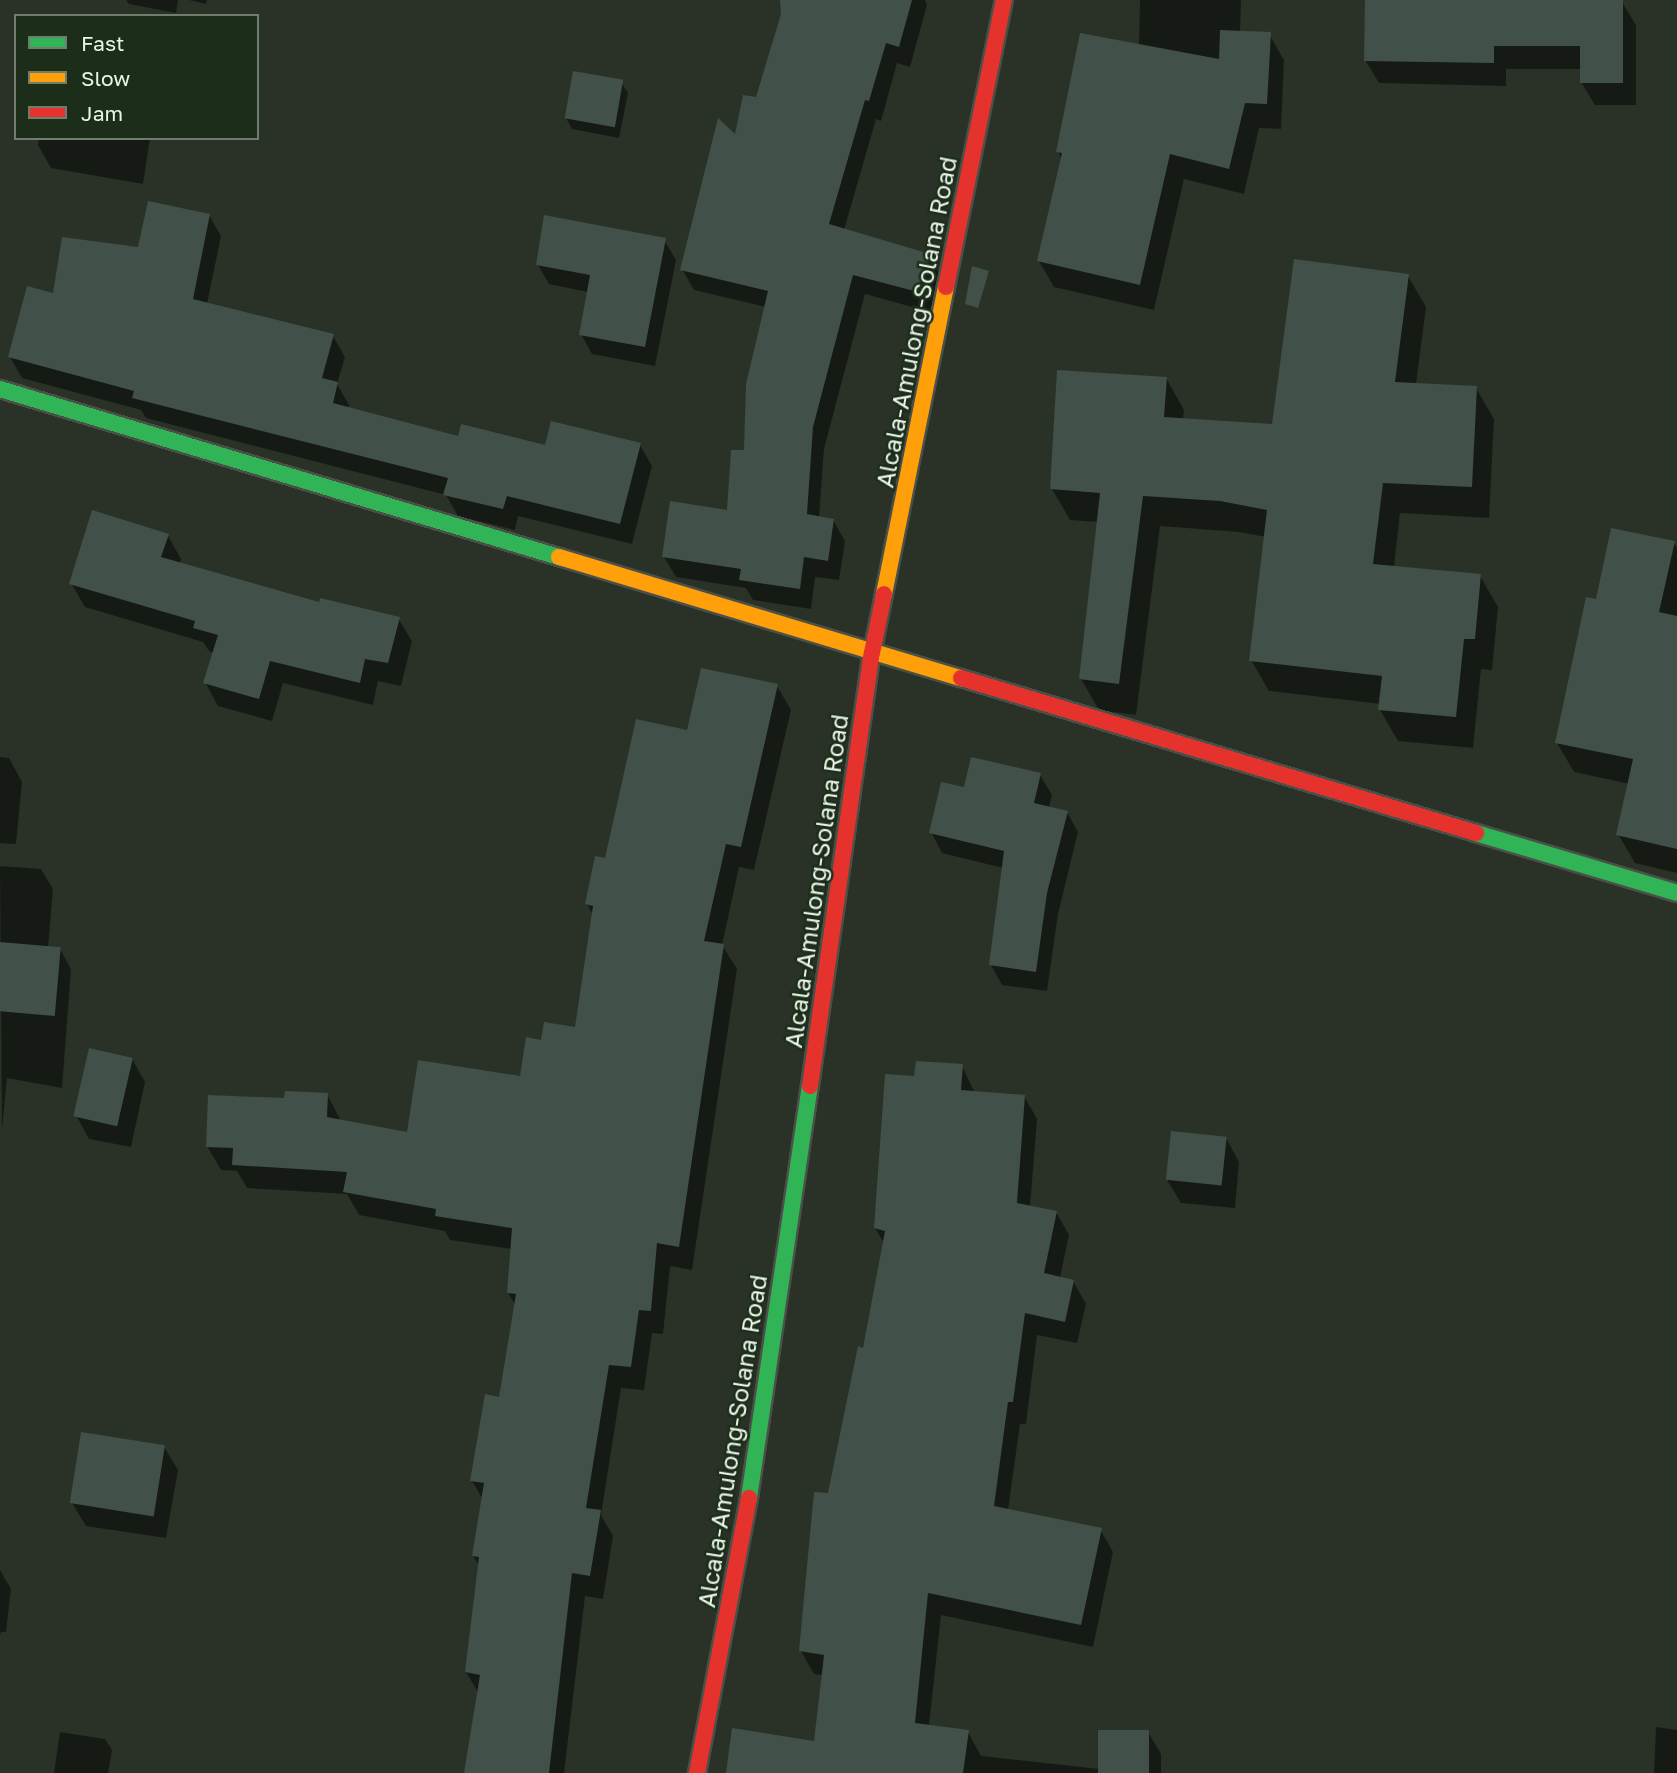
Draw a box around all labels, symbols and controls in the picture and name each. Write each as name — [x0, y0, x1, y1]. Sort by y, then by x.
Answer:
legend — [14, 14, 259, 140]
text: Fast — [81, 30, 124, 56]
text: Slow — [81, 65, 130, 91]
text: Jam — [81, 100, 123, 126]
street label: Alcala-Amulong-Solana Road — [870, 154, 962, 490]
street label: Alcala-Amulong-Solana Road — [778, 712, 854, 1050]
street label: Alcala-Amulong-Solana Road — [691, 1273, 773, 1609]

